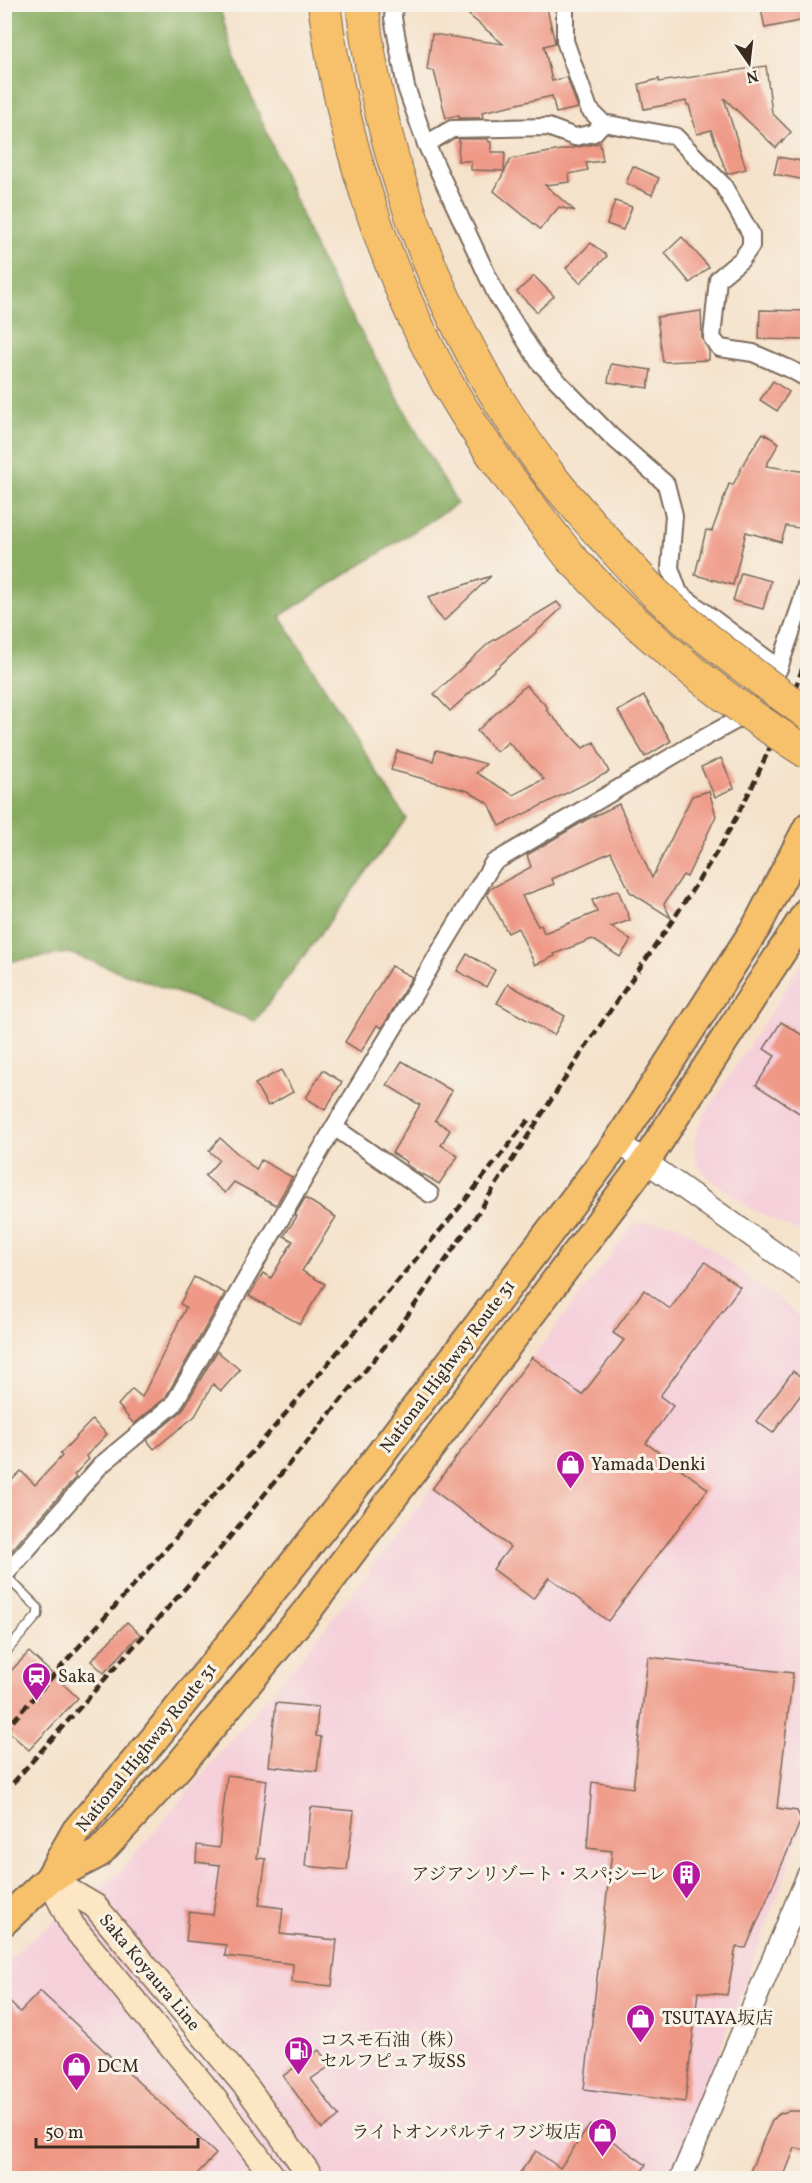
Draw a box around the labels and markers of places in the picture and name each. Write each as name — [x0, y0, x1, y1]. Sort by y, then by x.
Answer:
shop icon: Yamada Denki — [554, 1448, 586, 1490]
place label: Yamada Denki — [591, 1453, 705, 1478]
station icon: Saka — [21, 1660, 53, 1702]
place label: Saka — [58, 1665, 96, 1690]
building icon: アジアンリゾート・スパ;シーレ — [671, 1858, 703, 1900]
place label: アジアンリゾート・スパ;シーレ — [411, 1863, 666, 1888]
shop icon: TSUTAYA坂店 — [625, 2002, 657, 2044]
place label: TSUTAYA坂店 — [662, 2007, 773, 2032]
place label: コスモ石油（株） セルフピュア坂SS — [320, 2029, 466, 2075]
fuel station icon: コスモ石油（株） セルフピュア坂SS — [283, 2034, 315, 2076]
shop icon: DCM — [60, 2050, 92, 2092]
place label: DCM — [97, 2055, 139, 2080]
shop icon: ライトオンパルティフジ坂店 — [586, 2116, 618, 2158]
place label: ライトオンパルティフジ坂店 — [352, 2121, 581, 2146]

